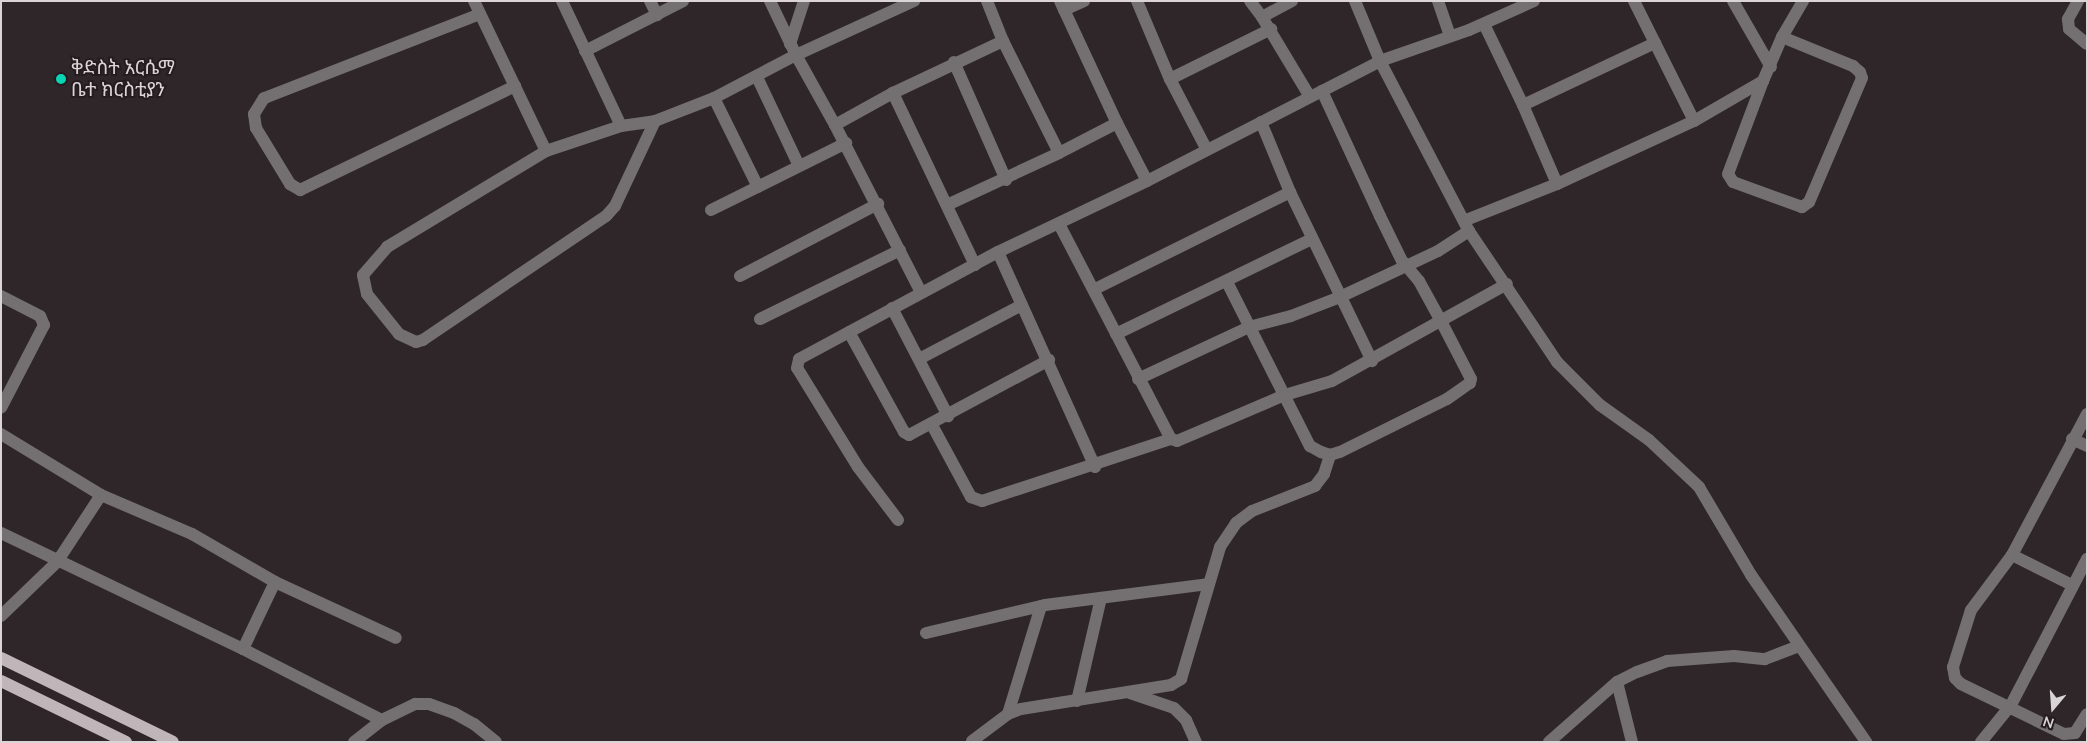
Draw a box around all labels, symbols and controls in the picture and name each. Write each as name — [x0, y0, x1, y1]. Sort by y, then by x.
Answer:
place label: ቅድስት አርሴማ ቤተ ክርስቲያን — [71, 57, 175, 101]
marker: ቅድስት አርሴማ ቤተ ክርስቲያን — [55, 73, 67, 85]
north arrow — [2028, 683, 2078, 733]
text: N — [2041, 712, 2056, 732]

